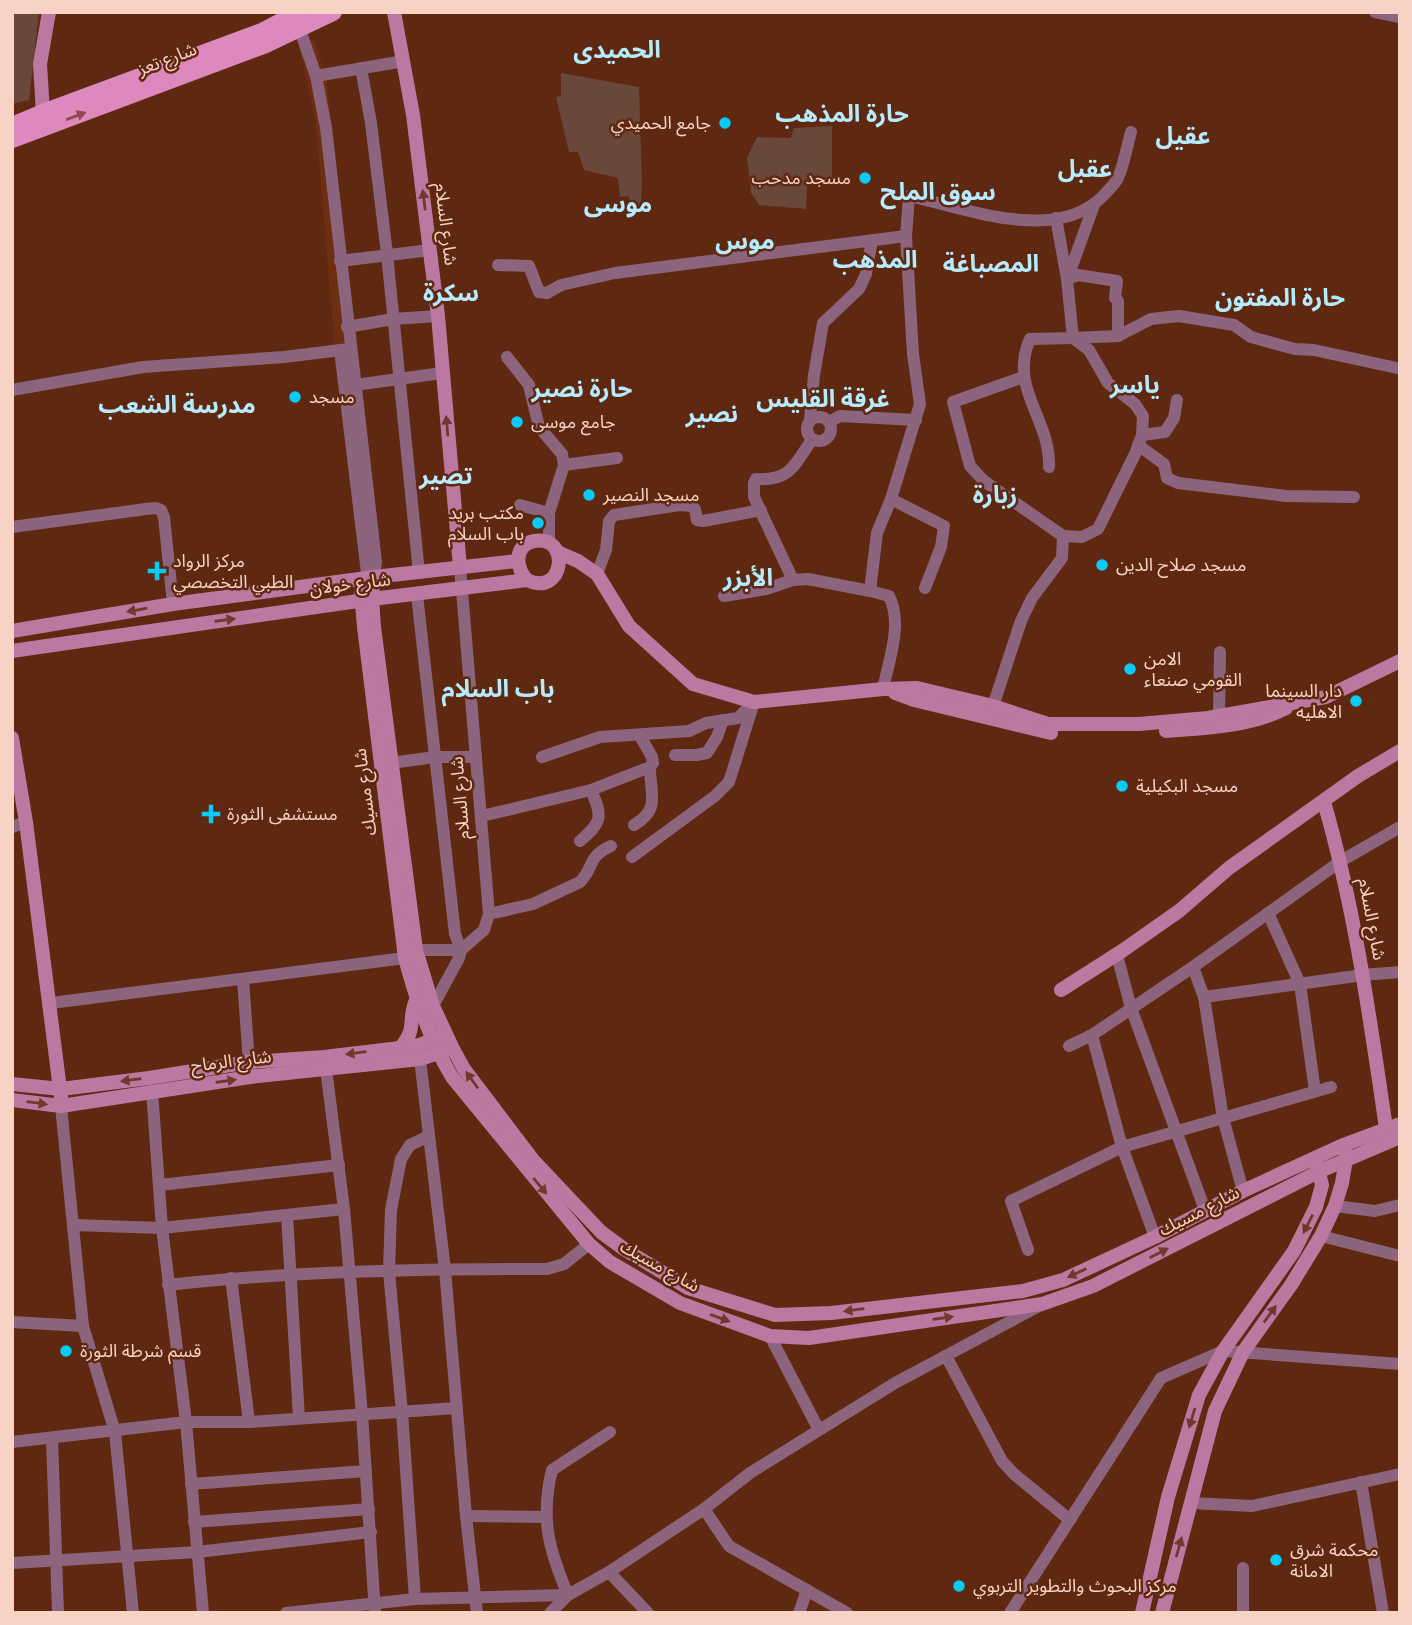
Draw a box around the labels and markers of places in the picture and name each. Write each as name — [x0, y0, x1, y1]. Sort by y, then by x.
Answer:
place label: جامع الحميدي — [611, 110, 711, 137]
marker: جامع الحميدي — [717, 115, 733, 131]
place label: مسجد مدحب — [751, 165, 851, 189]
marker: مسجد مدحب — [857, 170, 873, 186]
place label: مسجد — [309, 384, 355, 408]
marker: مسجد — [287, 389, 303, 405]
place label: جامع موسى — [531, 409, 616, 436]
marker: جامع موسى — [509, 414, 525, 430]
place label: مسجد النصير — [602, 482, 699, 506]
marker: مسجد النصير — [581, 487, 597, 503]
place label: مكتب بريد باب السلام — [448, 500, 524, 548]
marker: مكتب بريد باب السلام — [530, 515, 546, 531]
place label: مركز الرواد الطبي التخصصي — [173, 548, 293, 595]
place label: مسجد صلاح الدين — [1116, 552, 1246, 578]
marker: مسجد صلاح الدين — [1094, 557, 1110, 573]
marker: مركز الرواد الطبي التخصصي — [147, 561, 167, 581]
place label: الامن القومي صنعاء — [1144, 646, 1242, 693]
marker: الامن القومي صنعاء — [1122, 661, 1138, 677]
place label: دار السينما الاهليه — [1265, 678, 1342, 723]
marker: دار السينما الاهليه — [1348, 693, 1364, 709]
place label: مسجد البكيلية — [1136, 773, 1238, 797]
marker: مسجد البكيلية — [1114, 778, 1130, 794]
place label: مستشفى الثورة — [227, 801, 338, 825]
marker: مستشفى الثورة — [201, 804, 221, 824]
place label: قسم شرطة الثورة — [80, 1338, 201, 1364]
marker: قسم شرطة الثورة — [58, 1343, 74, 1359]
place label: محكمة شرق الامانة — [1290, 1537, 1378, 1582]
marker: محكمة شرق الامانة — [1268, 1552, 1284, 1568]
place label: مركز البحوث والتطوير التربوي — [973, 1573, 1177, 1599]
marker: مركز البحوث والتطوير التربوي — [951, 1578, 967, 1594]

